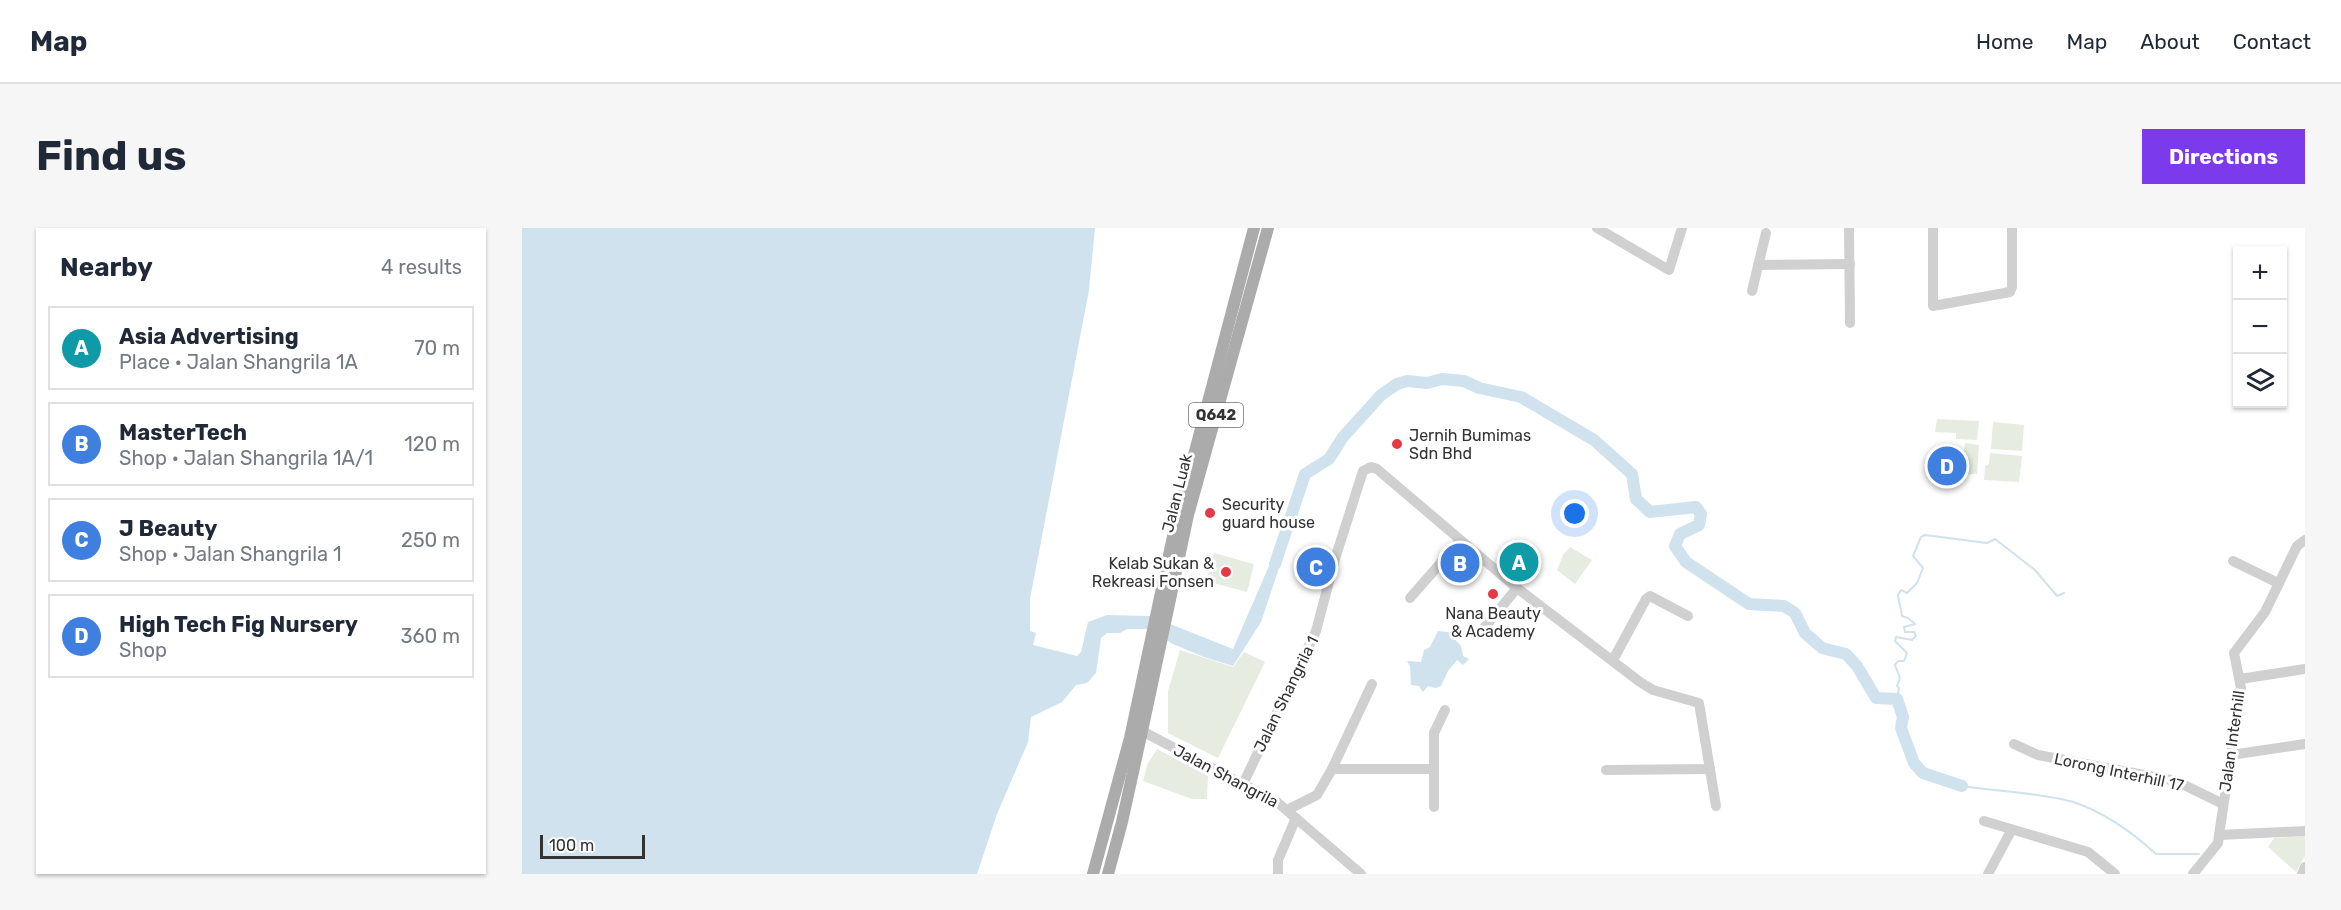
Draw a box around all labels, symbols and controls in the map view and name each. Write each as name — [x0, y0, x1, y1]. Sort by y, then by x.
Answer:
text: Map — [30, 25, 87, 58]
text: Home — [1976, 29, 2033, 54]
text: Map — [2066, 29, 2107, 54]
text: About — [2140, 29, 2200, 54]
text: Contact — [2233, 29, 2311, 54]
button: Directions — [2142, 129, 2305, 184]
text: Find us — [36, 131, 187, 181]
map controls — [2233, 246, 2287, 408]
button: + — [2233, 246, 2287, 300]
text: Nearby — [60, 252, 153, 283]
text: 4 results — [381, 255, 462, 279]
button: − — [2233, 300, 2287, 354]
text: Asia Advertising — [119, 323, 299, 350]
text: A — [74, 336, 89, 360]
text: 70 m — [414, 336, 460, 360]
text: Place · Jalan Shangrila 1A — [119, 350, 358, 374]
button: layers — [2233, 354, 2287, 408]
road number: Q642 — [1189, 403, 1243, 427]
text: MasterTech — [119, 419, 247, 446]
place label: Jernih Bumimas Sdn Bhd — [1409, 426, 1531, 463]
text: B — [74, 432, 89, 456]
text: 120 m — [404, 432, 460, 456]
marker: Jernih Bumimas Sdn Bhd — [1390, 437, 1404, 451]
pin: D — [1928, 444, 1966, 488]
text: Shop · Jalan Shangrila 1A/1 — [119, 446, 373, 470]
street label: Jalan Luak — [1158, 451, 1196, 534]
place label: Security guard house — [1222, 495, 1315, 532]
your location — [1560, 499, 1589, 528]
marker: Security guard house — [1203, 506, 1217, 520]
text: J Beauty — [119, 515, 218, 542]
text: C — [74, 528, 89, 552]
text: 250 m — [401, 528, 460, 552]
pin: B — [1440, 540, 1480, 586]
pin: A — [1500, 540, 1538, 584]
text: Shop · Jalan Shangrila 1 — [119, 542, 342, 566]
pin: C — [1296, 544, 1336, 590]
place label: Kelab Sukan & Rekreasi Fonsen — [1092, 554, 1214, 591]
marker: Kelab Sukan & Rekreasi Fonsen — [1219, 565, 1233, 579]
marker: Nana Beauty & Academy — [1486, 587, 1500, 601]
place label: Nana Beauty & Academy — [1445, 604, 1541, 641]
text: High Tech Fig Nursery — [119, 611, 358, 638]
text: D — [74, 624, 89, 648]
text: 360 m — [401, 624, 460, 648]
street label: Jalan Shangrila 1 — [1250, 633, 1322, 755]
text: Shop — [119, 638, 167, 662]
street label: Jalan Interhill — [2216, 689, 2248, 793]
street label: Jalan Shangrila — [1170, 740, 1282, 812]
street label: Lorong Interhill 17 — [2053, 749, 2185, 795]
scale bar — [540, 832, 645, 860]
text: 100 m — [549, 836, 594, 855]

